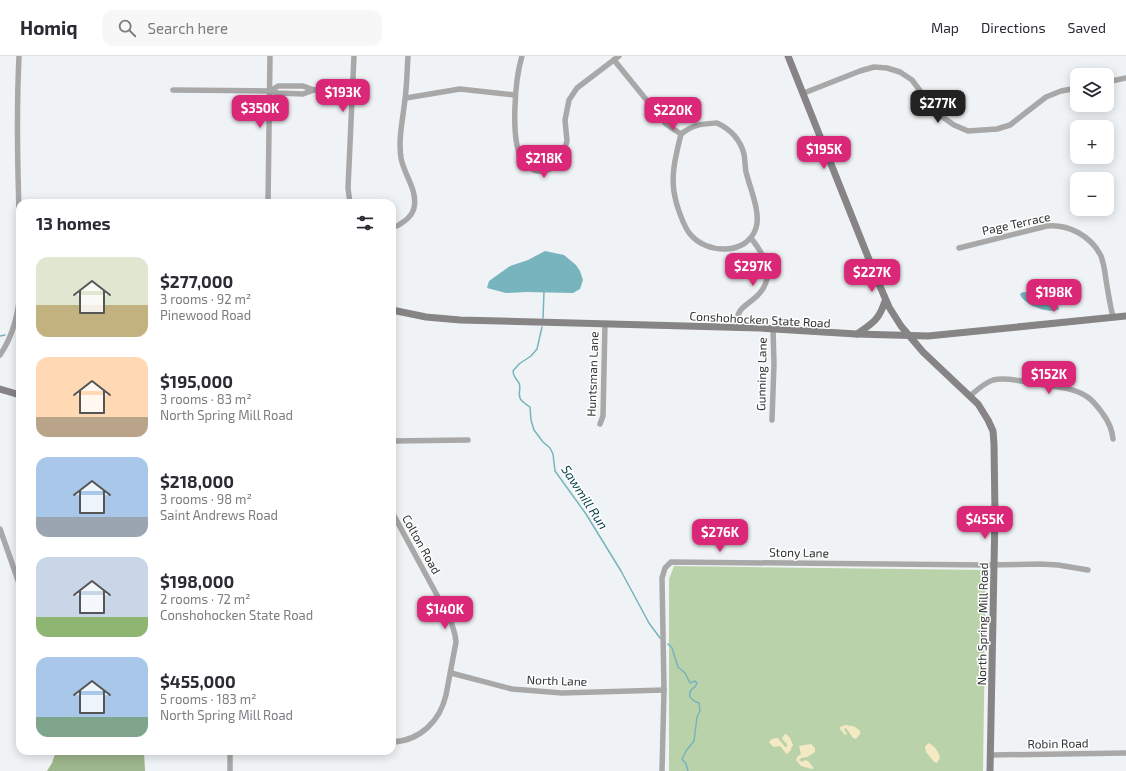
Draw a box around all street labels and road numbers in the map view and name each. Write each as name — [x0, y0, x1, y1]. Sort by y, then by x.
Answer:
street label: Page Terrace — [980, 209, 1052, 237]
street label: Conshohocken State Road — [689, 308, 831, 330]
street label: Huntsman Lane — [584, 331, 600, 417]
street label: Gunning Lane — [753, 337, 769, 411]
street label: Colton Road — [400, 512, 444, 576]
street label: Stony Lane — [769, 544, 829, 560]
street label: North Spring Mill Road — [974, 562, 990, 686]
street label: North Lane — [527, 672, 587, 688]
street label: Robin Road — [1027, 735, 1089, 751]

